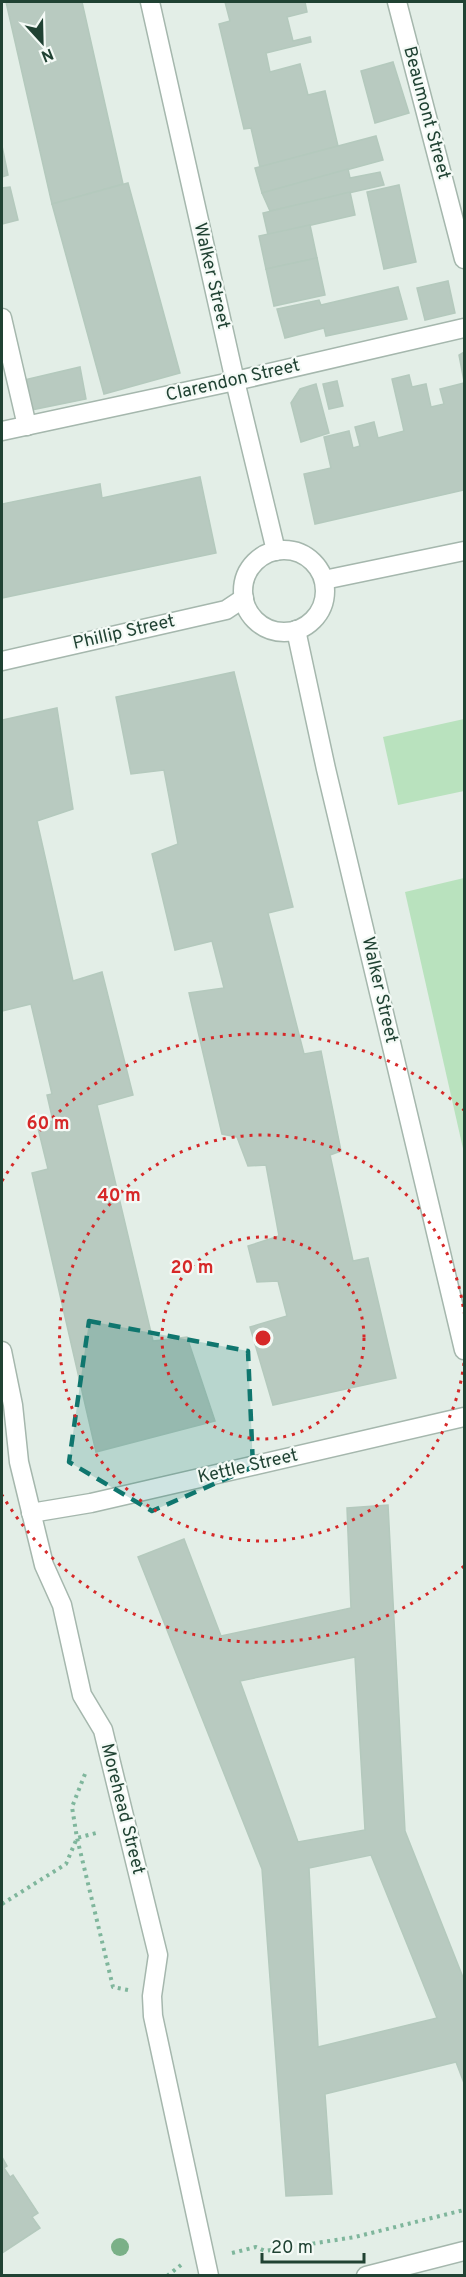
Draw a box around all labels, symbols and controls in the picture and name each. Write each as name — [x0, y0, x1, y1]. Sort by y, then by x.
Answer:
north arrow — [12, 12, 72, 72]
text: N — [38, 43, 56, 65]
street label: Beaumont Street — [397, 44, 455, 182]
street label: Walker Street — [188, 221, 234, 331]
street label: Clarendon Street — [164, 354, 302, 408]
street label: Phillip Street — [71, 610, 177, 656]
street label: Walker Street — [356, 935, 402, 1045]
text: 60 m — [26, 1113, 70, 1136]
text: 40 m — [97, 1185, 141, 1208]
text: 20 m — [170, 1257, 214, 1280]
centre of rings — [253, 1328, 273, 1348]
street label: Kettle Street — [196, 1444, 300, 1490]
street label: Morehead Street — [95, 1741, 149, 1877]
scale bar — [262, 2226, 364, 2264]
text: 20 m — [271, 2237, 313, 2260]

